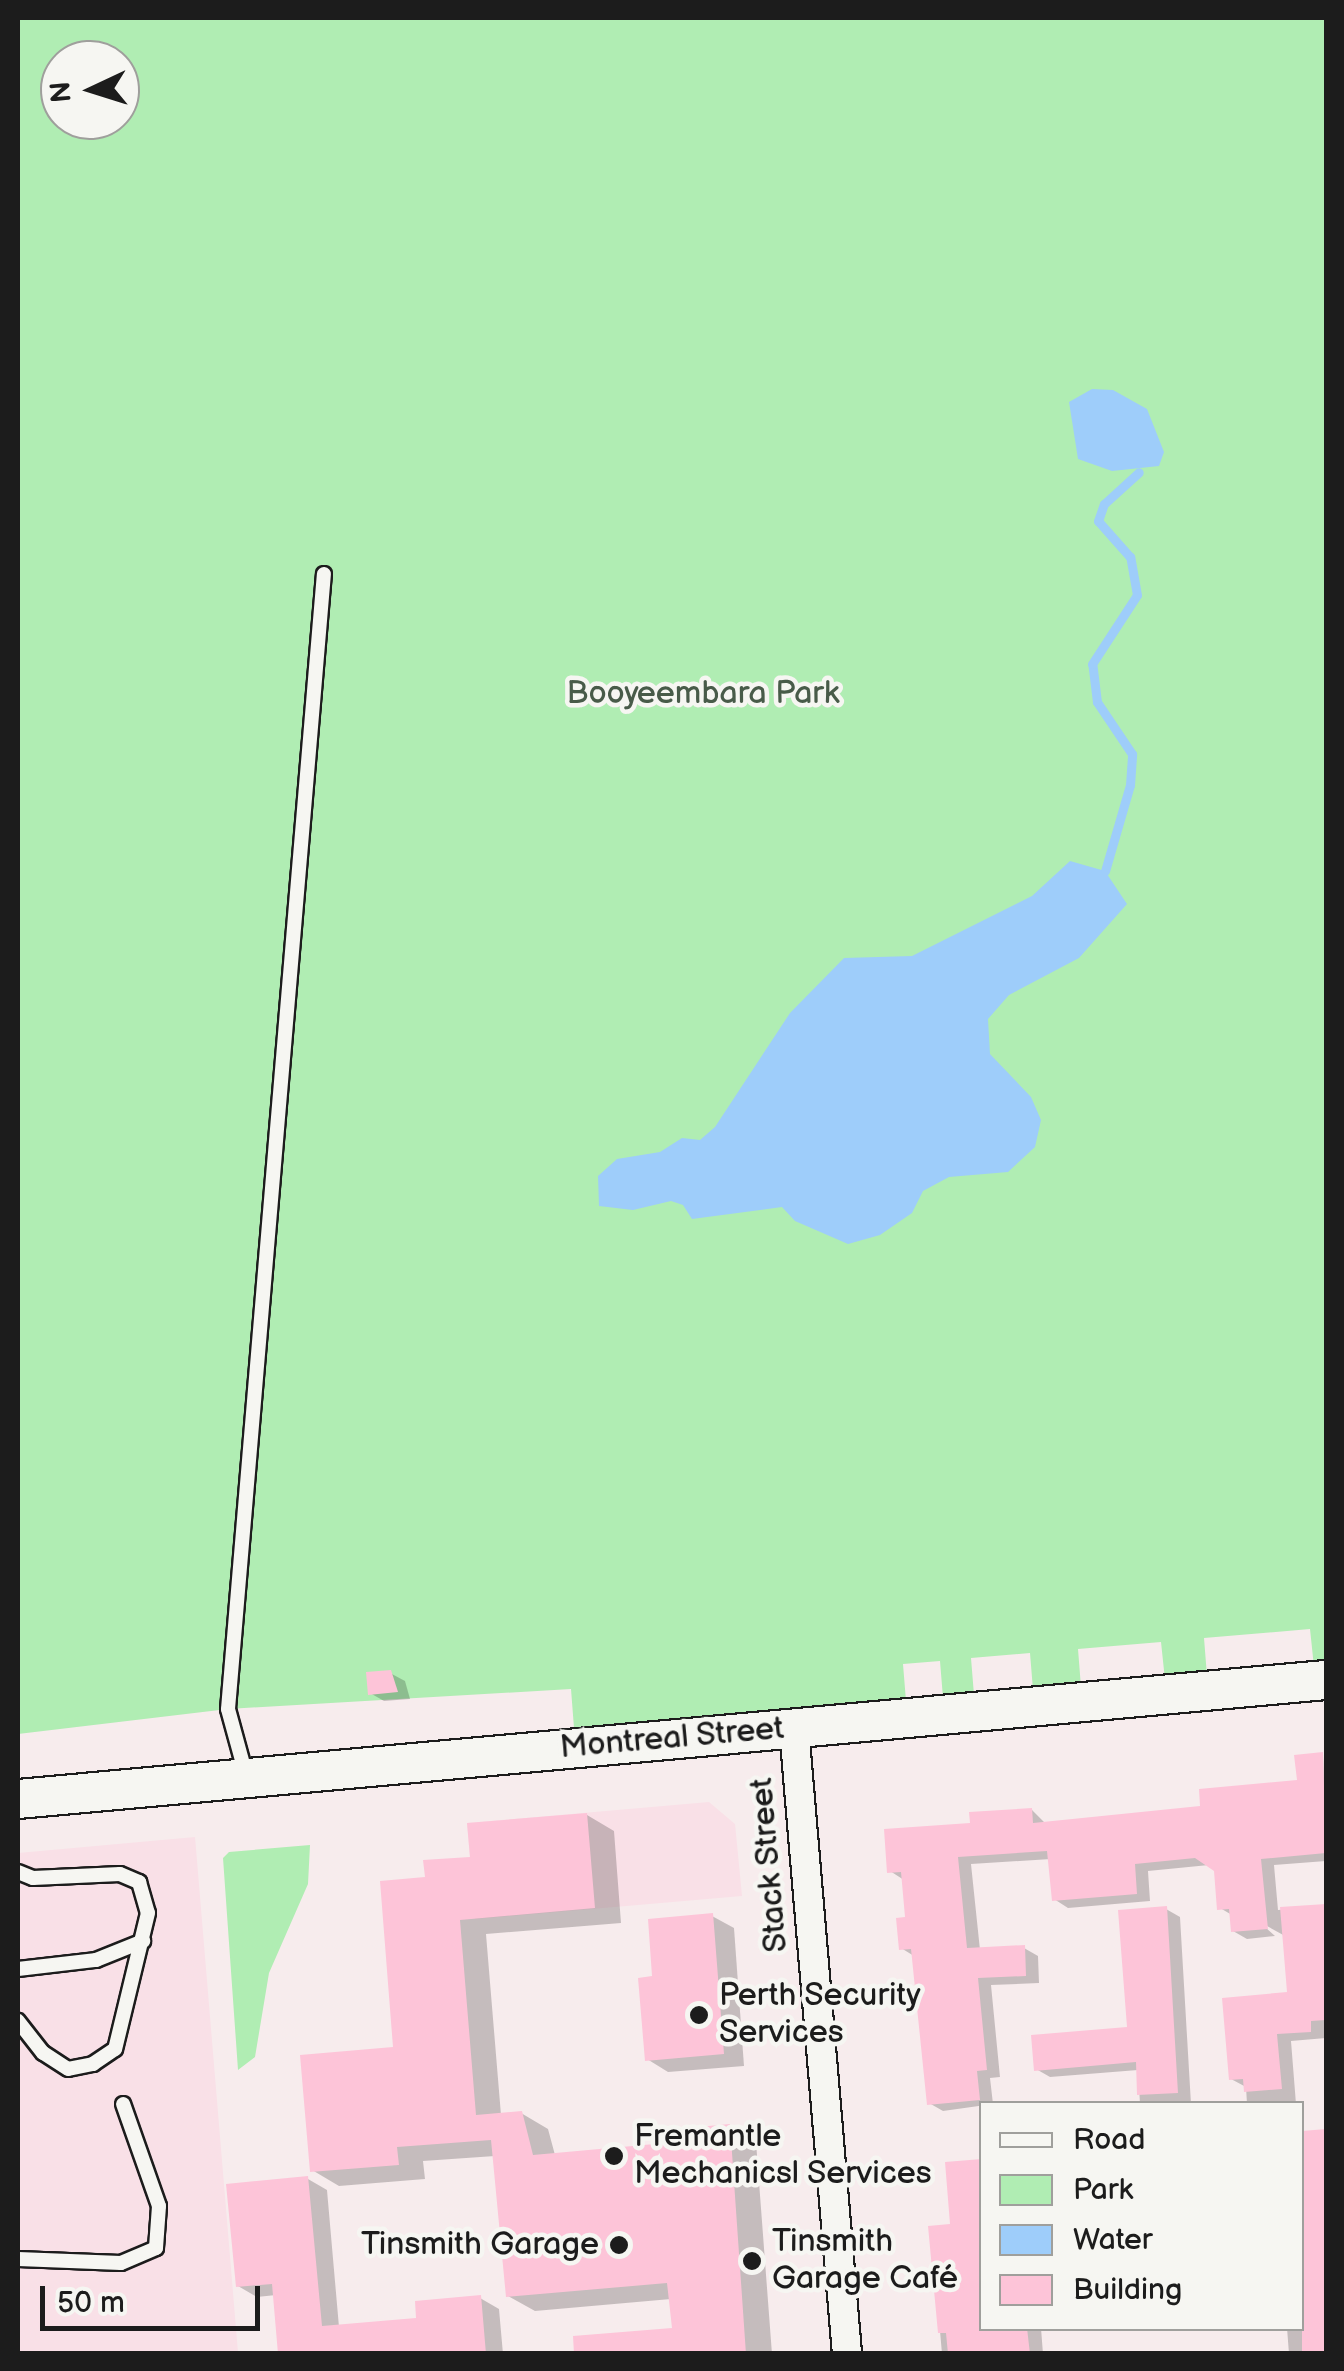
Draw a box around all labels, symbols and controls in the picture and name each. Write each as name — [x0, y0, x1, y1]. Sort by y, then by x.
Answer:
north arrow — [40, 40, 140, 140]
text: N — [44, 80, 79, 104]
park label: Booyeembara Park — [566, 675, 840, 713]
street label: Montreal Street — [558, 1710, 786, 1768]
street label: Stack Street — [743, 1776, 797, 1954]
place label: Perth Security Services — [719, 1978, 921, 2053]
marker: Perth Security Services — [688, 2004, 710, 2026]
legend — [979, 2101, 1304, 2331]
place label: Fremantle Mechanicsl Services — [634, 2119, 932, 2194]
text: Road — [1073, 2122, 1146, 2158]
marker: Fremantle Mechanicsl Services — [603, 2145, 625, 2167]
text: Park — [1073, 2172, 1133, 2208]
text: Water — [1073, 2222, 1153, 2258]
place label: Tinsmith Garage Café — [772, 2224, 958, 2299]
place label: Tinsmith Garage — [361, 2226, 599, 2264]
marker: Tinsmith Garage — [608, 2234, 630, 2256]
marker: Tinsmith Garage Café — [741, 2250, 763, 2272]
scale bar — [45, 2266, 265, 2328]
text: Building — [1073, 2272, 1182, 2308]
text: 50 m — [57, 2285, 125, 2321]

